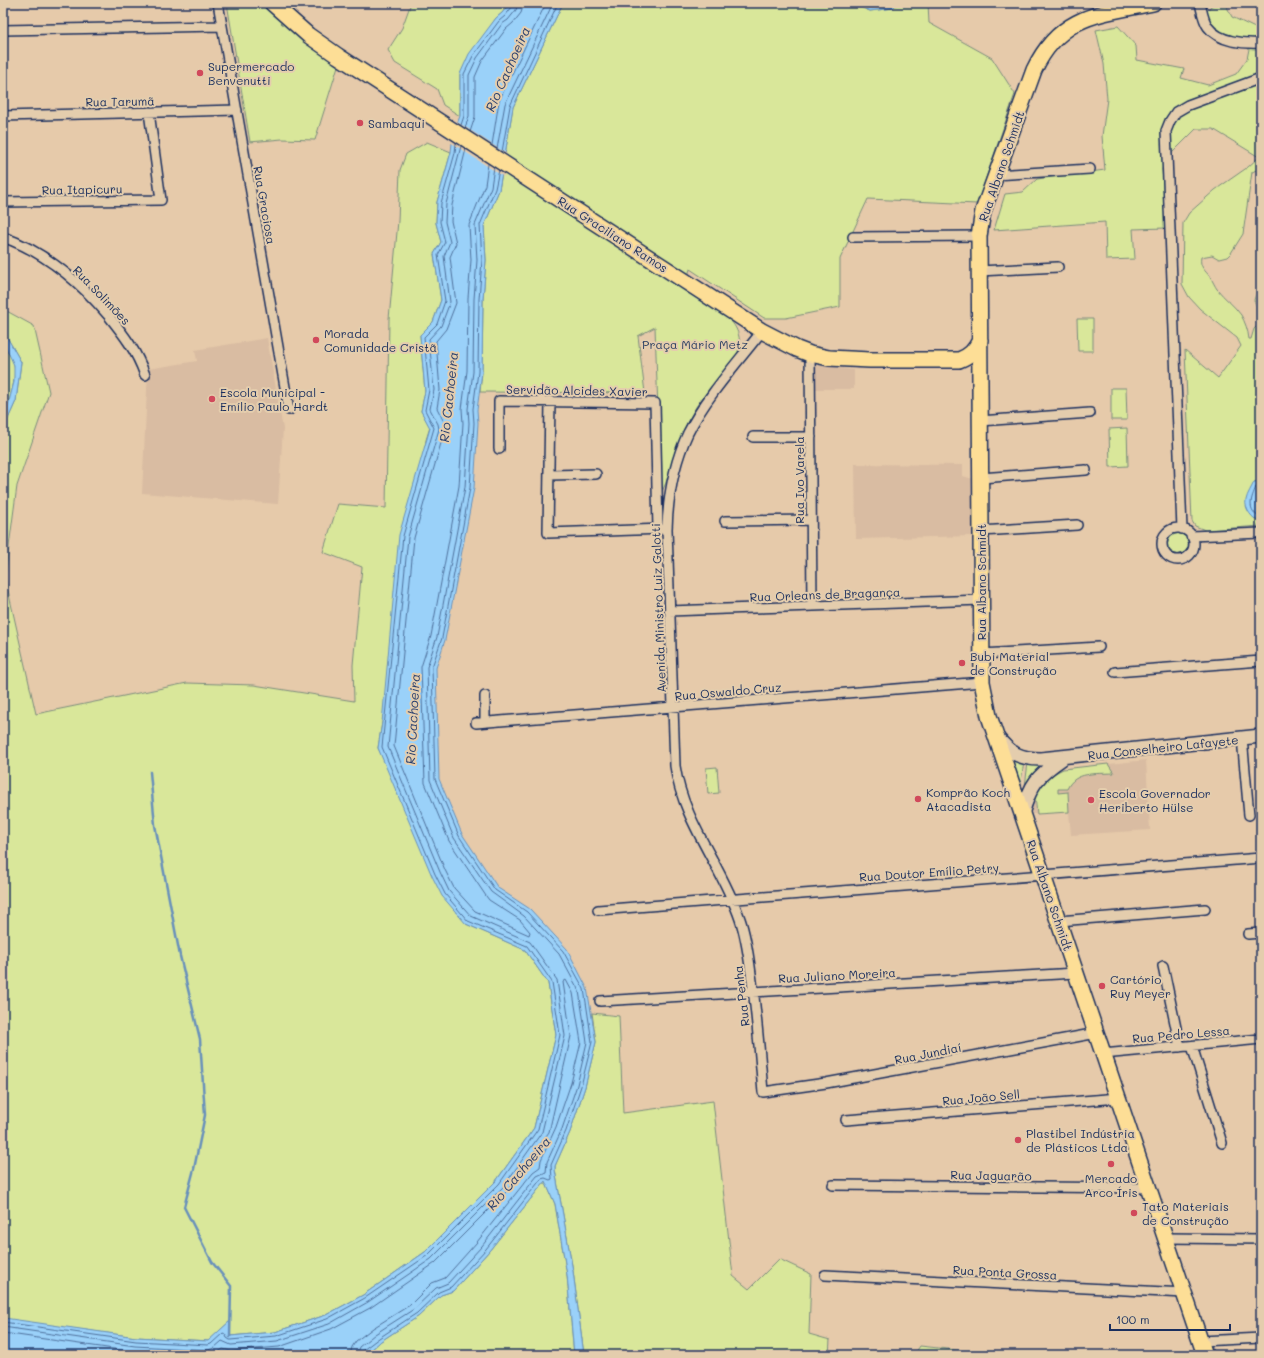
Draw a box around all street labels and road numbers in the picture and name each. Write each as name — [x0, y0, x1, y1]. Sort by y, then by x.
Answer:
street label: Rua Tarumã — [85, 92, 155, 110]
street label: Rua Albano Schmidt — [974, 108, 1028, 224]
street label: Rua Graciosa — [250, 165, 280, 245]
street label: Rua Itapicuru — [41, 180, 123, 198]
street label: Rua Graciliano Ramos — [555, 192, 671, 276]
street label: Rua Solimões — [70, 262, 134, 328]
street label: Servidão Alcides Xavier — [506, 381, 648, 399]
street label: Rua Ivo Varela — [791, 436, 807, 524]
street label: Avenida Ministro Luiz Galotti — [647, 523, 669, 693]
street label: Rua Albano Schmidt — [973, 524, 989, 640]
street label: Rua Orleans de Bragança — [749, 583, 901, 605]
street label: Rua Oswaldo Cruz — [674, 678, 782, 704]
street label: Rua Conselheiro Lafayete — [1087, 731, 1239, 763]
street label: Rua Albano Schmidt — [1023, 837, 1077, 953]
street label: Rua Doutor Emílio Petry — [859, 859, 999, 885]
street label: Rua Juliano Moreira — [778, 964, 896, 986]
street label: Rua Penha — [729, 965, 753, 1027]
street label: Rua Pedro Lessa — [1132, 1022, 1230, 1046]
street label: Rua Jundiaí — [893, 1039, 963, 1067]
street label: Rua João Sell — [941, 1086, 1021, 1108]
street label: Rua Jaguarão — [950, 1166, 1032, 1184]
street label: Rua Ponta Grossa — [952, 1261, 1058, 1283]

